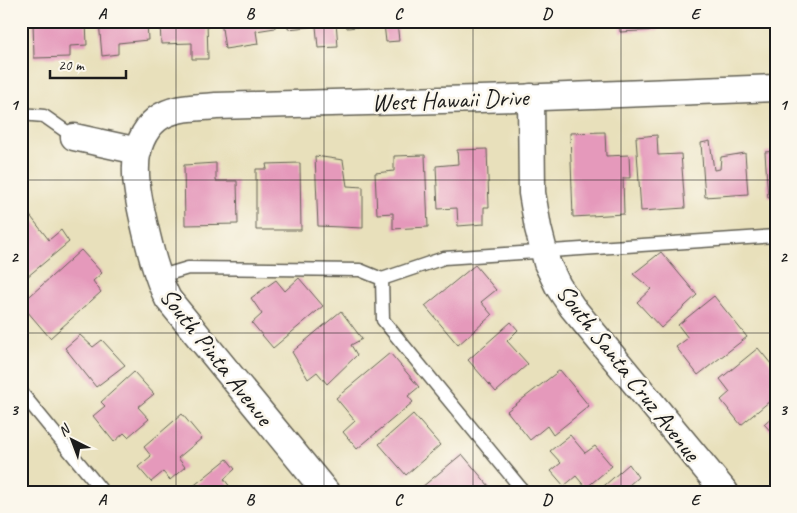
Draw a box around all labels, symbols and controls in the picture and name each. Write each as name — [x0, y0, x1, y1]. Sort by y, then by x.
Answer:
text: A — [98, 4, 108, 24]
text: B — [246, 4, 256, 24]
text: C — [394, 4, 404, 24]
text: D — [542, 4, 553, 24]
text: E — [691, 4, 702, 24]
scale bar — [50, 48, 126, 80]
text: 20 m — [58, 56, 85, 75]
street label: West Hawaii Drive — [371, 81, 531, 119]
text: 1 — [10, 95, 19, 115]
text: 1 — [779, 95, 788, 115]
text: 2 — [10, 247, 19, 267]
text: 2 — [779, 247, 788, 267]
street label: South Santa Cruz Avenue — [549, 278, 709, 469]
street label: South Pinta Avenue — [152, 281, 281, 433]
text: 3 — [10, 400, 19, 420]
text: 3 — [779, 400, 788, 420]
north arrow — [48, 416, 98, 466]
text: N — [55, 420, 74, 440]
text: A — [98, 490, 108, 510]
text: B — [246, 490, 256, 510]
text: C — [394, 490, 404, 510]
text: D — [542, 490, 553, 510]
text: E — [691, 490, 702, 510]

